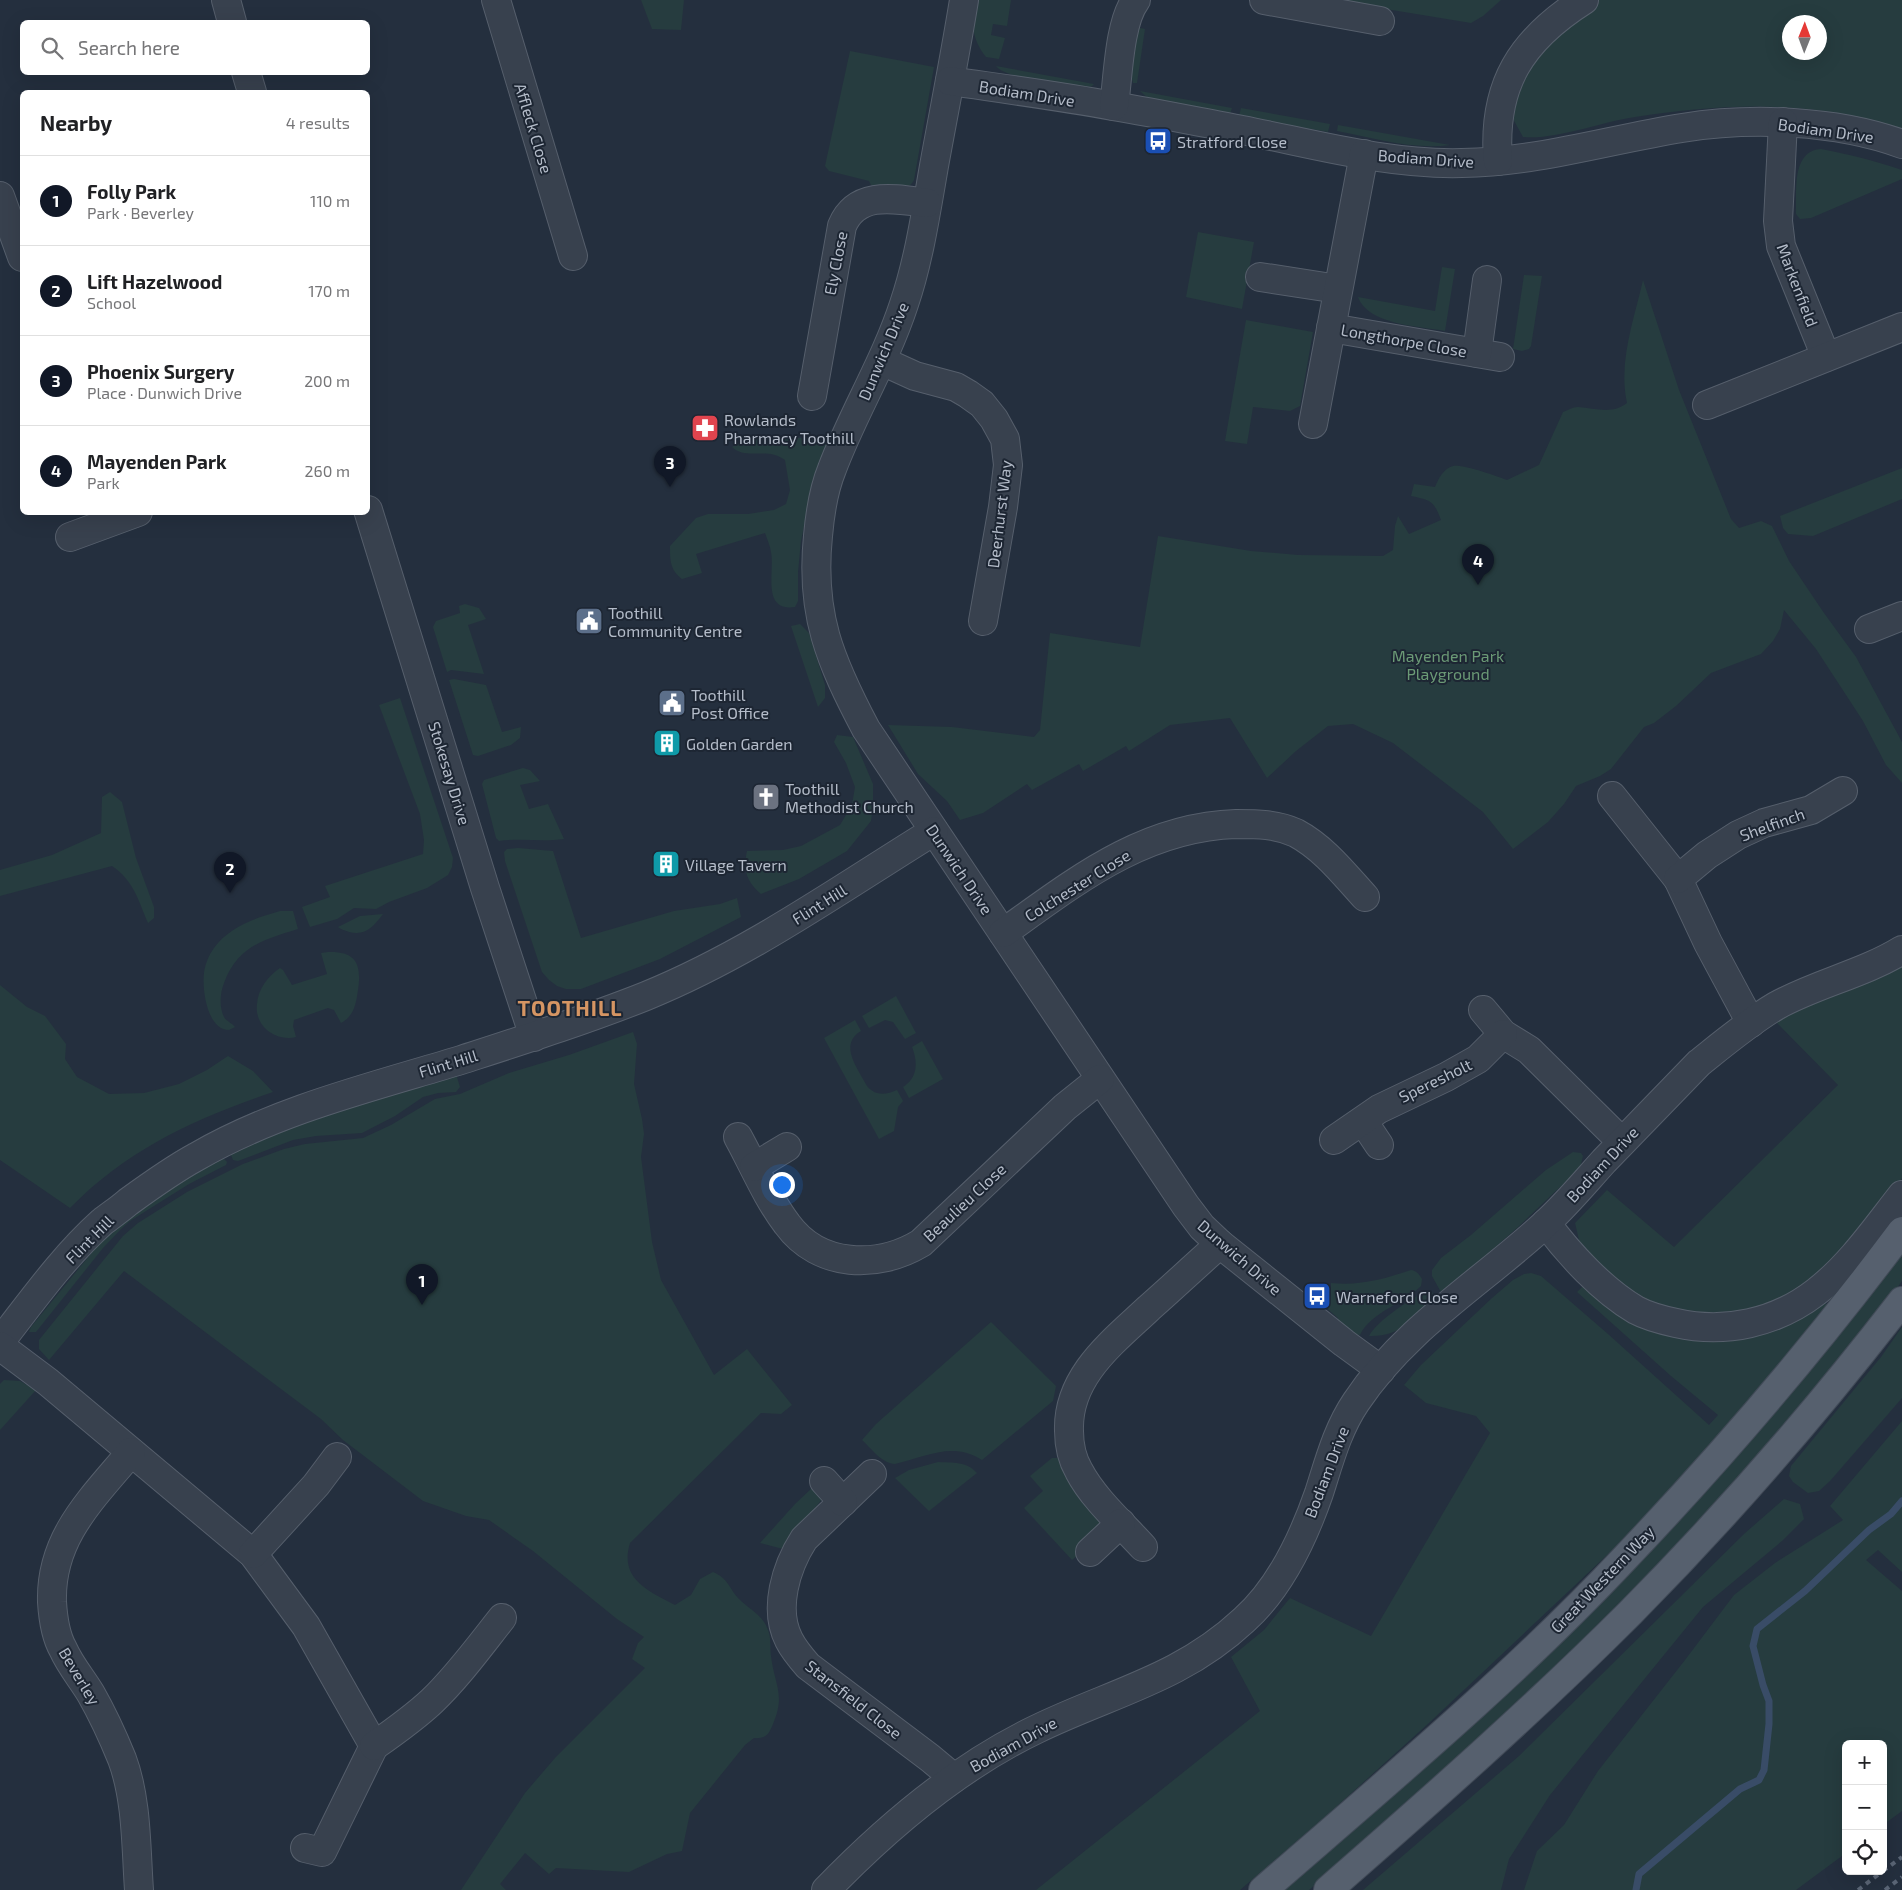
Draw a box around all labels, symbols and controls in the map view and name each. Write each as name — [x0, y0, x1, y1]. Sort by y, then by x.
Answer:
north arrow — [1782, 15, 1827, 60]
search box — [20, 20, 370, 75]
icon: search — [38, 34, 66, 62]
text: Search here — [78, 36, 180, 59]
street label: Bodiam Drive — [978, 76, 1076, 110]
street label: Affleck Close — [511, 81, 557, 175]
text: Nearby — [40, 110, 112, 135]
text: 4 results — [286, 113, 350, 132]
street label: Bodiam Drive — [1777, 114, 1875, 146]
bus stop icon: Stratford Close — [1143, 126, 1173, 156]
place label: Stratford Close — [1177, 132, 1287, 151]
street label: Bodiam Drive — [1377, 145, 1475, 171]
text: Folly Park — [87, 180, 176, 203]
text: 1 — [53, 191, 59, 210]
text: 110 m — [310, 191, 350, 210]
text: Park · Beverley — [87, 203, 194, 222]
street label: Ely Close — [819, 229, 851, 297]
street label: Markenfield — [1773, 241, 1823, 329]
text: Lift Hazelwood — [87, 270, 222, 293]
text: 2 — [51, 281, 61, 300]
text: 170 m — [308, 281, 350, 300]
text: School — [87, 293, 136, 312]
street label: Dunwich Drive — [854, 299, 912, 403]
street label: Longthorpe Close — [1340, 320, 1468, 360]
text: Phoenix Surgery — [87, 360, 235, 383]
text: 3 — [51, 371, 61, 390]
text: 200 m — [304, 371, 350, 390]
text: Place · Dunwich Drive — [87, 383, 242, 402]
place label: Rowlands Pharmacy Toothill — [724, 410, 855, 447]
pharmacy icon: Rowlands Pharmacy Toothill — [690, 413, 720, 443]
pin: 3 — [654, 446, 686, 487]
text: Mayenden Park — [87, 450, 227, 473]
street label: Deerhurst Way — [983, 458, 1015, 569]
text: 4 — [51, 461, 61, 480]
text: 260 m — [305, 461, 350, 480]
text: Park — [87, 473, 120, 492]
pin: 4 — [1462, 544, 1494, 585]
place label: Toothill Community Centre — [608, 603, 742, 640]
public building icon: Toothill Community Centre — [574, 606, 604, 636]
park label: Mayenden Park Playground — [1392, 646, 1504, 683]
place label: Toothill Post Office — [691, 685, 769, 722]
public building icon: Toothill Post Office — [657, 688, 687, 718]
street label: Stokesay Drive — [425, 719, 475, 827]
building icon: Golden Garden — [652, 728, 682, 758]
place label: Golden Garden — [686, 734, 793, 753]
place label: Toothill Methodist Church — [785, 779, 914, 816]
church icon: Toothill Methodist Church — [751, 782, 781, 812]
street label: Shelfinch — [1737, 804, 1807, 844]
street label: Dunwich Drive — [923, 820, 997, 918]
street label: Colchester Close — [1021, 845, 1133, 925]
building icon: Village Tavern — [651, 849, 681, 879]
pin: 2 — [214, 852, 246, 893]
place label: Village Tavern — [685, 855, 787, 874]
street label: Flint Hill — [788, 880, 850, 928]
district label: TOOTHILL — [518, 995, 622, 1020]
street label: Flint Hill — [416, 1045, 480, 1081]
street label: Speresholt — [1395, 1054, 1475, 1106]
street label: Bodiam Drive — [1562, 1122, 1642, 1206]
street label: Beaulieu Close — [919, 1159, 1009, 1245]
your location — [769, 1172, 795, 1198]
street label: Flint Hill — [61, 1211, 117, 1267]
street label: Dunwich Drive — [1194, 1215, 1286, 1299]
pin: 1 — [406, 1264, 438, 1305]
bus stop icon: Warneford Close — [1302, 1281, 1332, 1311]
place label: Warneford Close — [1336, 1287, 1458, 1306]
street label: Bodiam Drive — [1300, 1424, 1352, 1520]
street label: Great Western Way — [1546, 1521, 1658, 1636]
street label: Beverley — [55, 1644, 105, 1709]
street label: Stansfield Close — [802, 1656, 906, 1742]
street label: Bodiam Drive — [966, 1712, 1060, 1776]
map controls — [1842, 1740, 1887, 1875]
button: + — [1842, 1740, 1887, 1785]
button: − — [1842, 1785, 1887, 1830]
button: locate — [1842, 1830, 1887, 1875]

